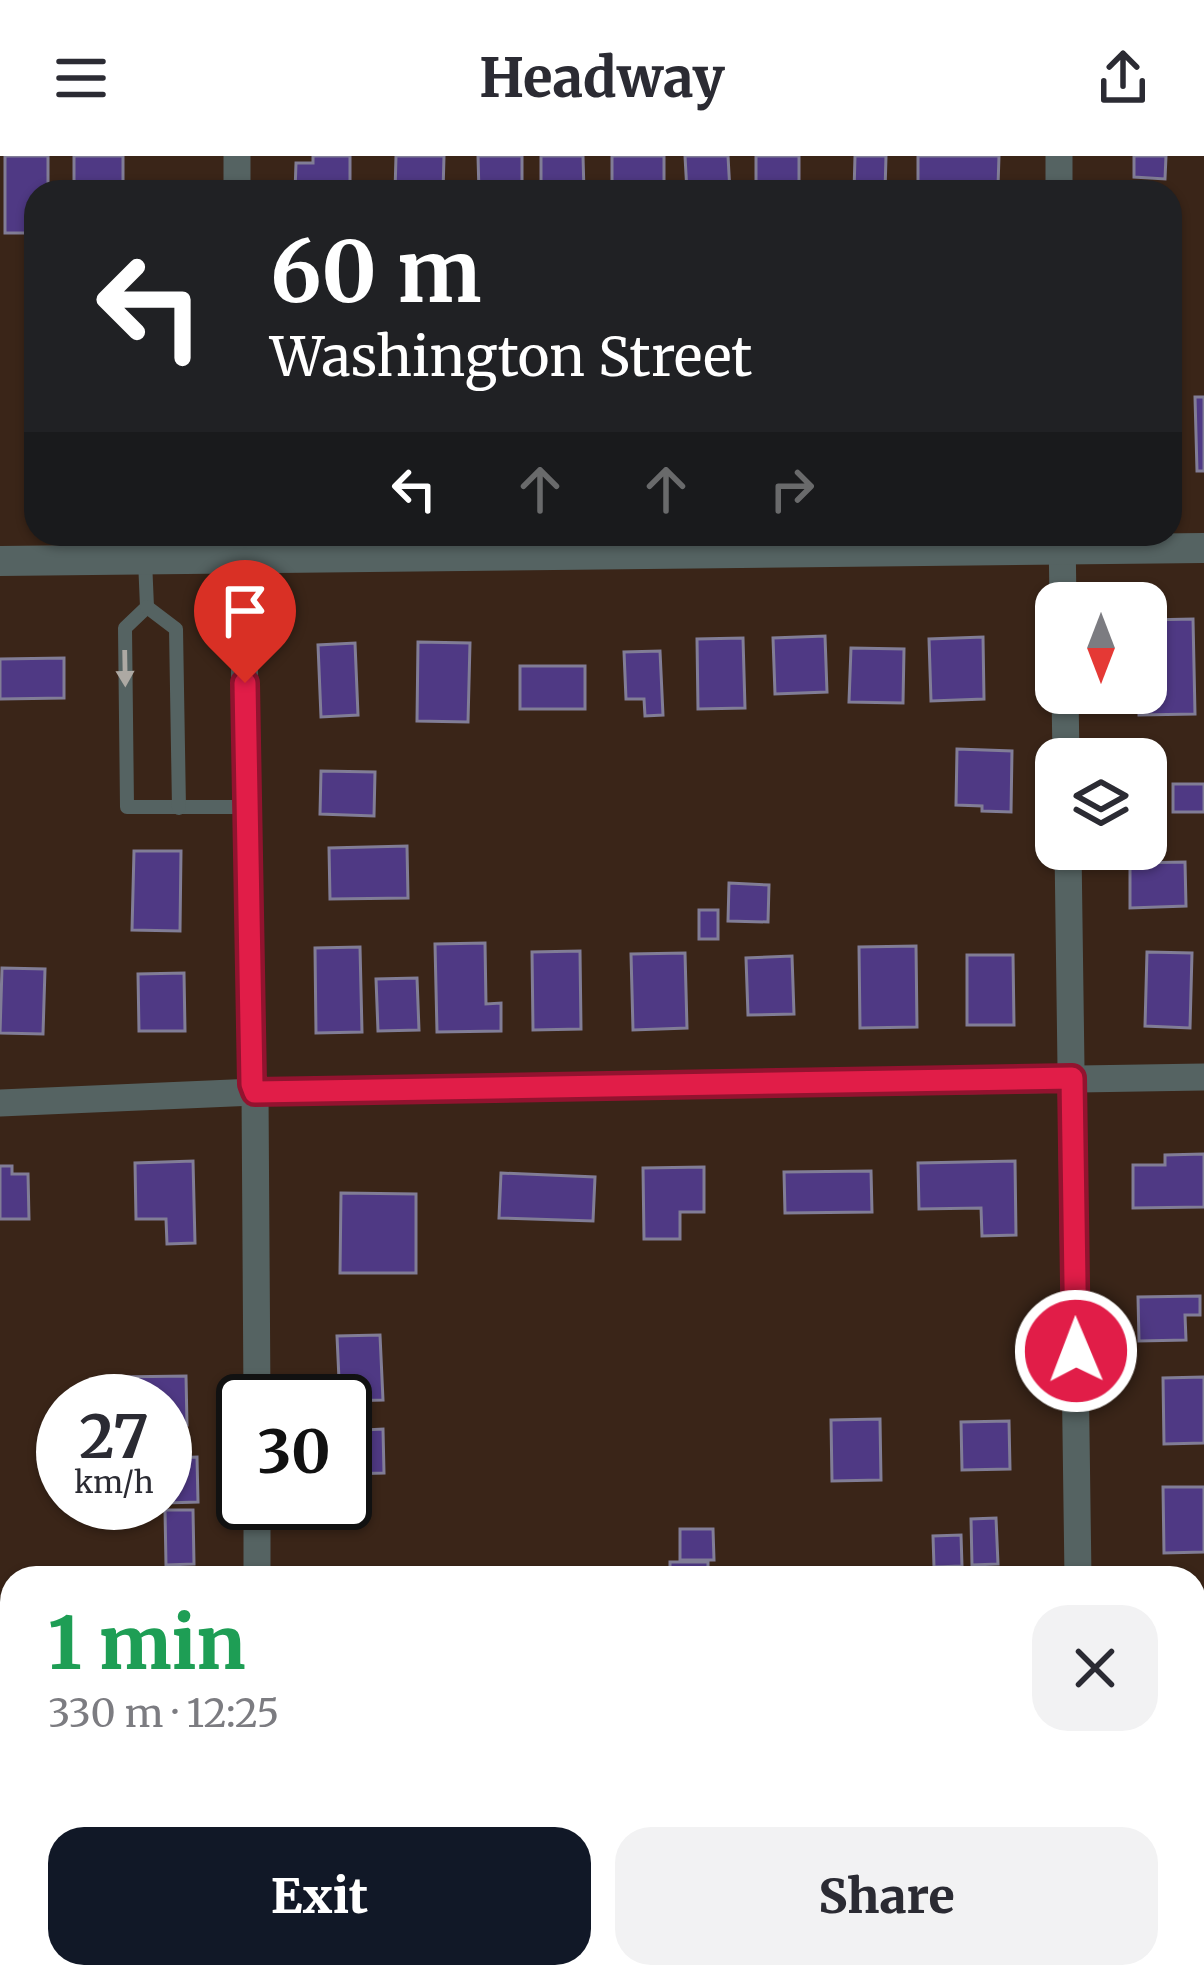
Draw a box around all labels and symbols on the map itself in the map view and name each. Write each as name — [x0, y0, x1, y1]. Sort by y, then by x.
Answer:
pin — [194, 560, 296, 683]
north arrow — [1035, 582, 1167, 714]
one-way arrow — [116, 650, 135, 688]
position arrow — [1013, 1288, 1139, 1414]
speed limit sign: 30 — [216, 1374, 372, 1530]

